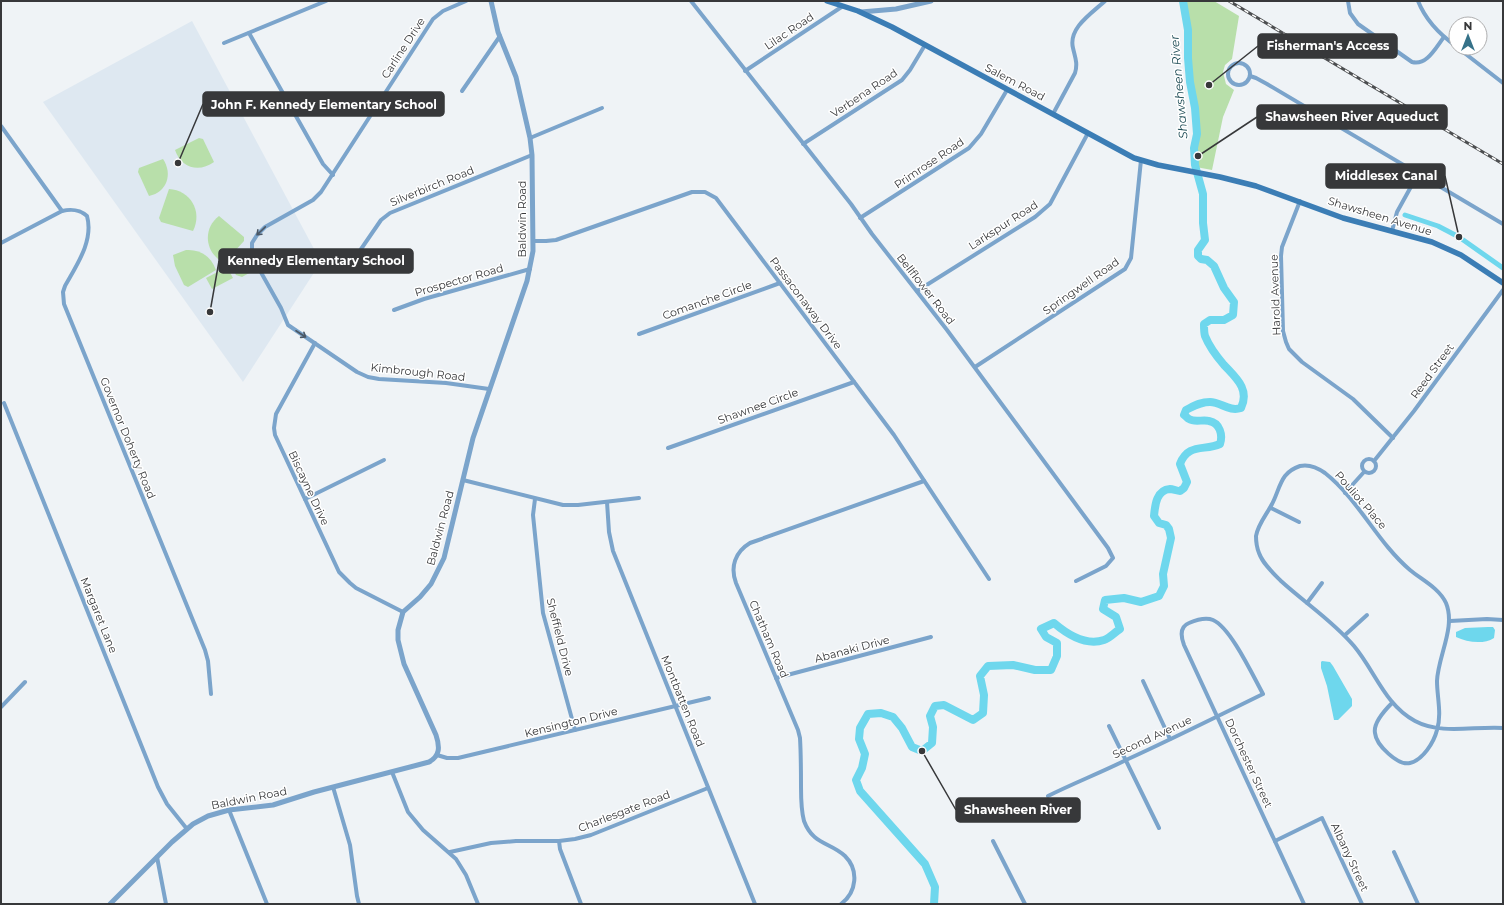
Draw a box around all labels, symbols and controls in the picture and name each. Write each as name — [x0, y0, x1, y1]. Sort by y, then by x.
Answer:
street label: Lilac Road — [762, 9, 816, 53]
street label: Carline Drive — [378, 14, 428, 81]
north arrow — [1448, 16, 1488, 56]
text: N — [1464, 19, 1472, 33]
water label: Shawsheen River — [1166, 34, 1191, 140]
callout: Fisherman's Access — [1258, 34, 1397, 58]
text: Fisherman's Access — [1267, 38, 1390, 53]
street label: Salem Road — [983, 60, 1047, 104]
street label: Verbena Road — [828, 65, 900, 121]
callout: John F. Kennedy Elementary School — [203, 92, 444, 116]
text: John F. Kennedy Elementary School — [210, 97, 437, 112]
callout: Shawsheen River Aqueduct — [1257, 105, 1447, 129]
text: Shawsheen River Aqueduct — [1265, 109, 1440, 124]
street label: Primrose Road — [891, 134, 967, 192]
street label: Silverbirch Road — [388, 163, 476, 209]
callout: Middlesex Canal — [1326, 164, 1445, 188]
text: Middlesex Canal — [1335, 168, 1437, 183]
street label: Baldwin Road — [515, 181, 529, 257]
street label: Shawsheen Avenue — [1326, 194, 1434, 239]
street label: Larkspur Road — [966, 197, 1040, 253]
one-way arrow — [256, 226, 266, 236]
callout: Kennedy Elementary School — [219, 249, 413, 273]
street label: Bellflower Road — [894, 251, 958, 327]
text: Kennedy Elementary School — [227, 253, 405, 268]
street label: Passaconaway Drive — [767, 254, 845, 352]
street label: Springwell Road — [1040, 254, 1122, 318]
street label: Harold Avenue — [1267, 254, 1283, 336]
street label: Prospector Road — [413, 261, 505, 299]
street label: Comanche Circle — [661, 277, 754, 323]
one-way arrow — [295, 329, 306, 338]
street label: Reed Street — [1407, 340, 1457, 401]
street label: Kimbrough Road — [370, 360, 466, 384]
street label: Governor Doherty Road — [97, 375, 159, 501]
street label: Shawnee Circle — [716, 385, 800, 427]
street label: Biscayne Drive — [286, 448, 333, 528]
street label: Pouliot Place — [1332, 468, 1390, 532]
street label: Baldwin Road — [423, 489, 457, 567]
street label: Margaret Lane — [77, 575, 121, 655]
street label: Sheffield Drive — [544, 596, 577, 678]
street label: Chatham Road — [746, 598, 792, 680]
street label: Abanaki Drive — [813, 632, 891, 666]
street label: Montbatten Road — [658, 653, 708, 749]
street label: Kensington Drive — [523, 704, 619, 740]
street label: Second Avenue — [1110, 712, 1194, 761]
street label: Dorchester Street — [1222, 716, 1276, 811]
street label: Baldwin Road — [210, 784, 288, 812]
street label: Charlesgate Road — [576, 787, 672, 835]
callout: Shawsheen River — [956, 798, 1080, 822]
text: Shawsheen River — [964, 802, 1072, 817]
street label: Albany Street — [1328, 820, 1372, 894]

